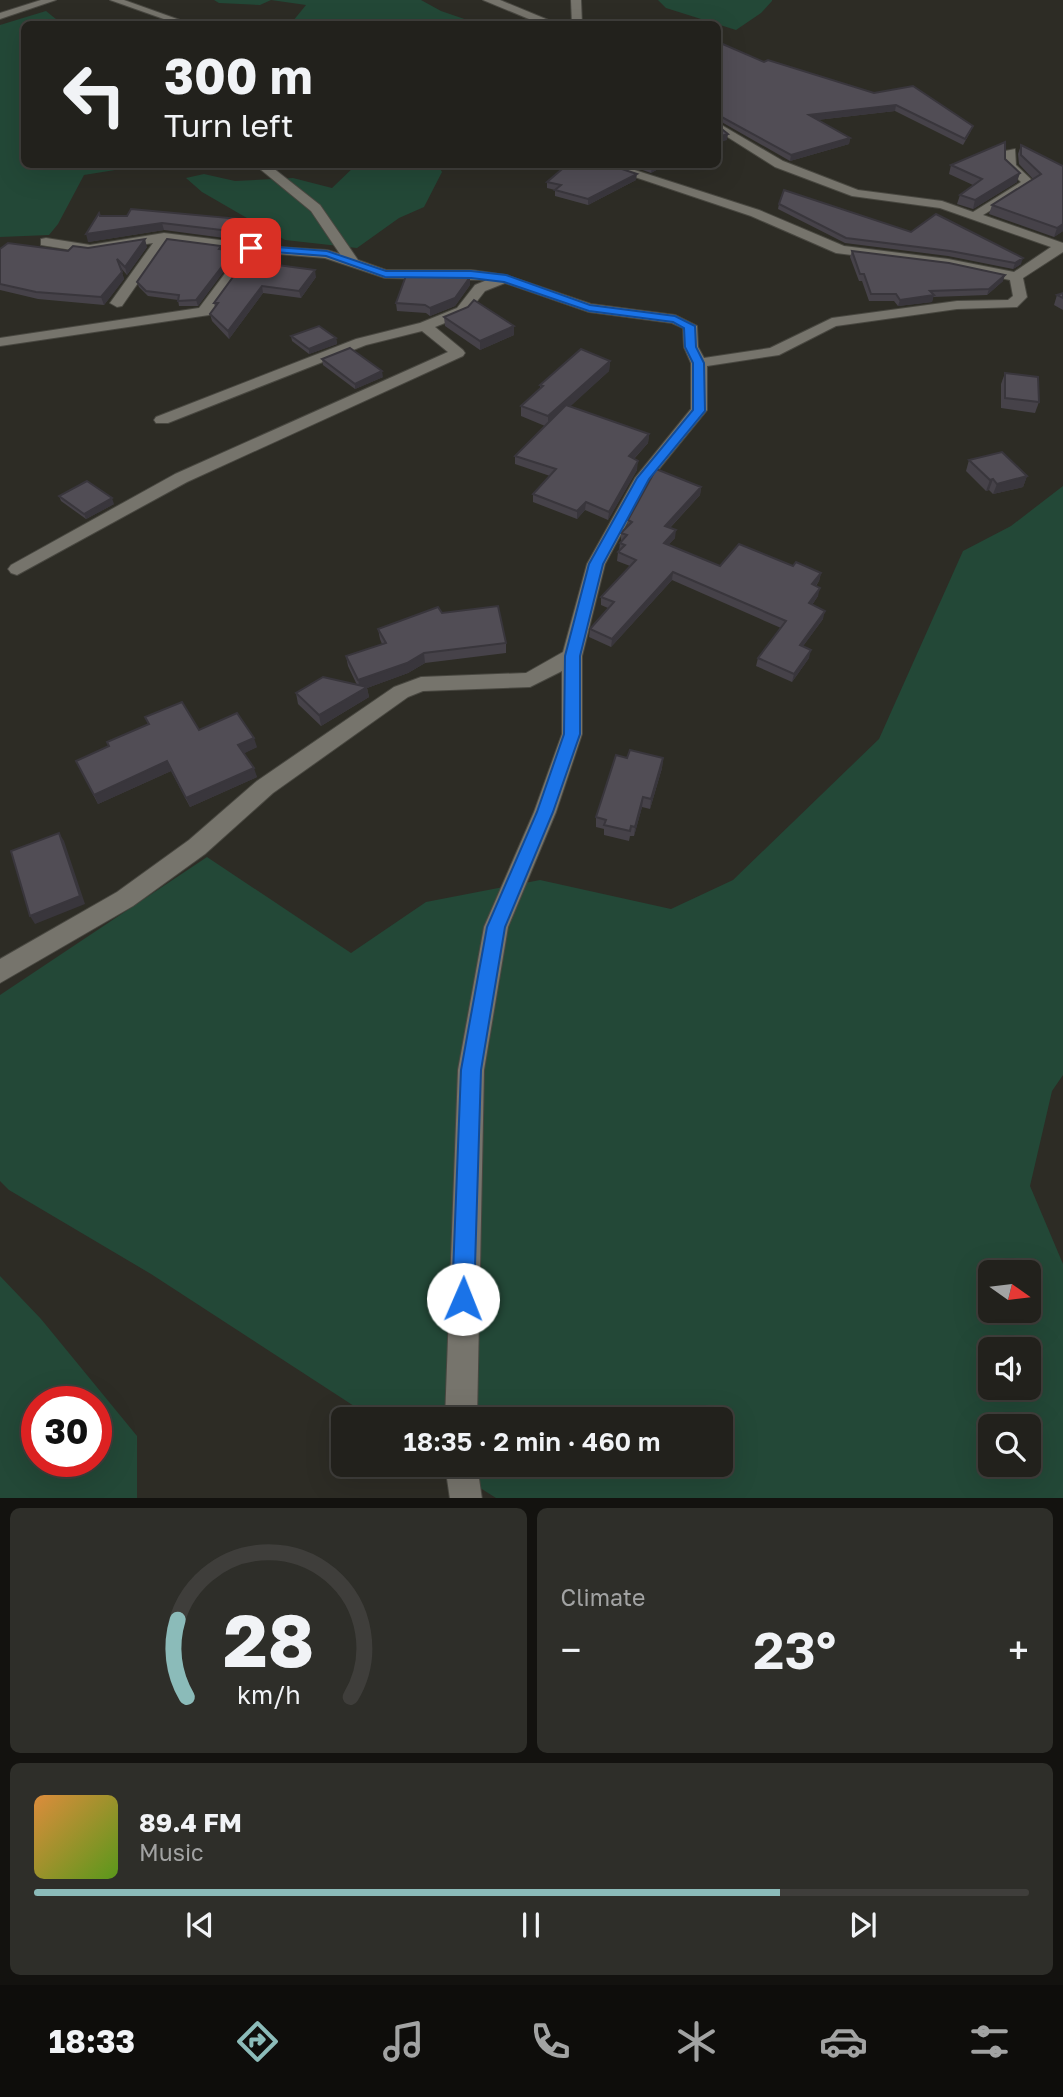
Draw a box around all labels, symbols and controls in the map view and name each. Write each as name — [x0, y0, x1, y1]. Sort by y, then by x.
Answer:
text: 300 m — [164, 46, 313, 105]
icon: left — [49, 49, 140, 140]
text: Turn left — [164, 106, 293, 144]
pin — [221, 218, 281, 278]
icon: arrive — [232, 229, 270, 267]
north arrow — [978, 1260, 1041, 1323]
map controls — [978, 1260, 1041, 1477]
position arrow — [426, 1262, 500, 1336]
button: sound — [978, 1337, 1041, 1400]
speed limit sign: 30 — [21, 1386, 112, 1477]
button: search — [978, 1414, 1041, 1477]
text: 18:35 · 2 min · 460 m — [404, 1426, 660, 1457]
text: Climate — [561, 1583, 645, 1611]
text: 28 — [223, 1596, 314, 1683]
text: 23° — [753, 1618, 836, 1680]
text: − — [561, 1627, 581, 1672]
text: + — [1008, 1627, 1029, 1672]
text: km/h — [236, 1678, 300, 1709]
text: 89.4 FM — [139, 1807, 242, 1838]
text: Music — [139, 1838, 204, 1866]
icon: previous — [181, 1906, 219, 1944]
icon: pause — [512, 1906, 550, 1944]
icon: next — [844, 1906, 882, 1944]
icon: directions — [233, 2017, 282, 2066]
icon: music — [379, 2017, 428, 2066]
icon: phone — [526, 2017, 575, 2066]
icon: climate — [672, 2017, 721, 2066]
icon: car — [819, 2017, 868, 2066]
icon: filters — [965, 2017, 1014, 2066]
text: 18:33 — [49, 2022, 135, 2060]

